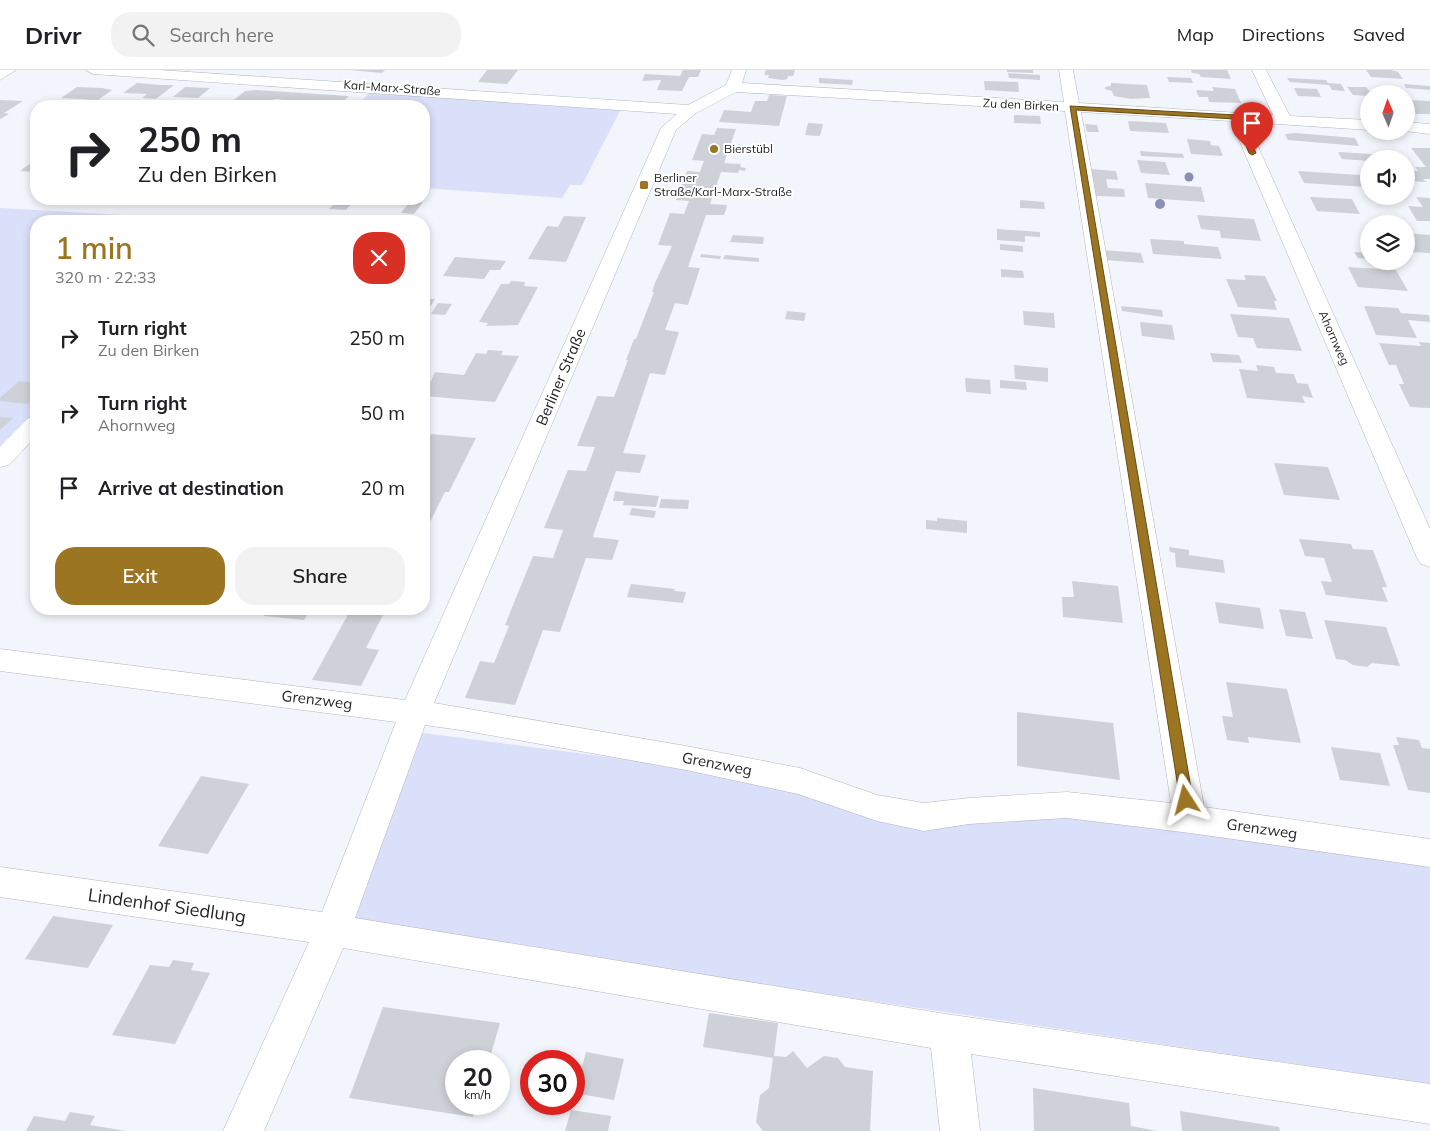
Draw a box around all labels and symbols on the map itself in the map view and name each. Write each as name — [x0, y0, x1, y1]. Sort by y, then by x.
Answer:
street label: Karl-Marx-Straße — [343, 77, 441, 98]
north arrow — [1360, 85, 1415, 140]
street label: Zu den Birken — [983, 95, 1059, 114]
pin — [1231, 102, 1273, 153]
place label: Bierstübl — [724, 141, 773, 156]
marker: Bierstübl — [708, 143, 720, 155]
place label: Berliner Straße/Karl-Marx-Straße — [654, 170, 792, 199]
marker: Berliner Straße/Karl-Marx-Straße — [638, 179, 650, 191]
street label: Ahornweg — [1316, 308, 1353, 367]
street label: Berliner Straße — [532, 325, 590, 428]
street label: Grenzweg — [281, 686, 354, 713]
street label: Grenzweg — [680, 747, 754, 780]
position arrow — [1159, 773, 1211, 825]
street label: Grenzweg — [1226, 814, 1299, 843]
street label: Lindenhof Siedlung — [87, 883, 248, 928]
speed limit sign: 30 — [520, 1050, 585, 1115]

